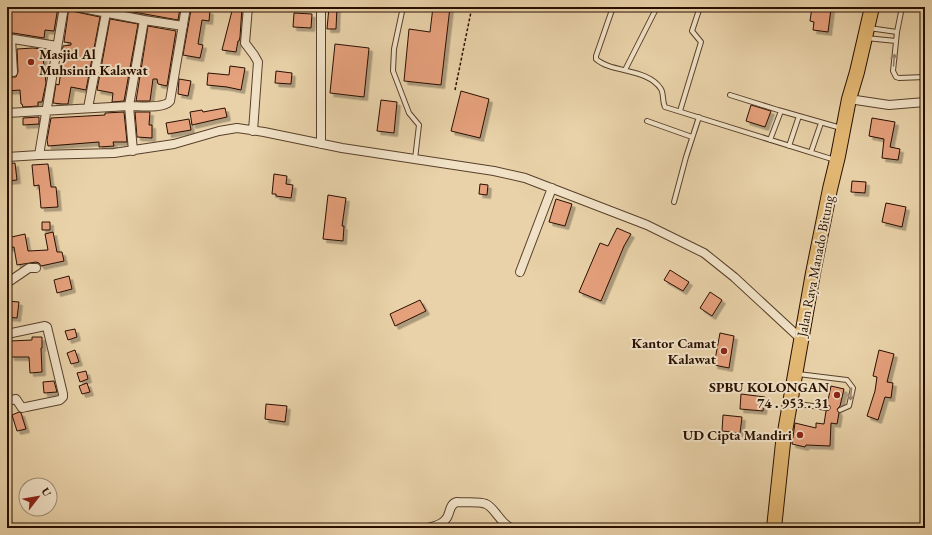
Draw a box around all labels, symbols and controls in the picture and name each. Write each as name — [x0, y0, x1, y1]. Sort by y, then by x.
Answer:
place label: Masjid Al Muhsinin Kalawat — [39, 45, 148, 79]
one-way arrow — [890, 54, 898, 67]
marker: Masjid Al Muhsinin Kalawat — [26, 57, 36, 67]
street label: Jalan Raya Manado Bitung — [792, 193, 838, 339]
place label: Kantor Camat Kalawat — [632, 334, 717, 368]
marker: Kantor Camat Kalawat — [719, 346, 729, 356]
place label: SPBU KOLONGAN 74 . 953 . 31 — [709, 378, 830, 412]
one-way arrow — [847, 387, 855, 400]
marker: SPBU KOLONGAN 74 . 953 . 31 — [832, 390, 842, 400]
place label: UD Cipta Mandiri — [683, 426, 792, 444]
marker: UD Cipta Mandiri — [795, 430, 805, 440]
north arrow — [18, 477, 58, 517]
text: U — [38, 485, 55, 500]

